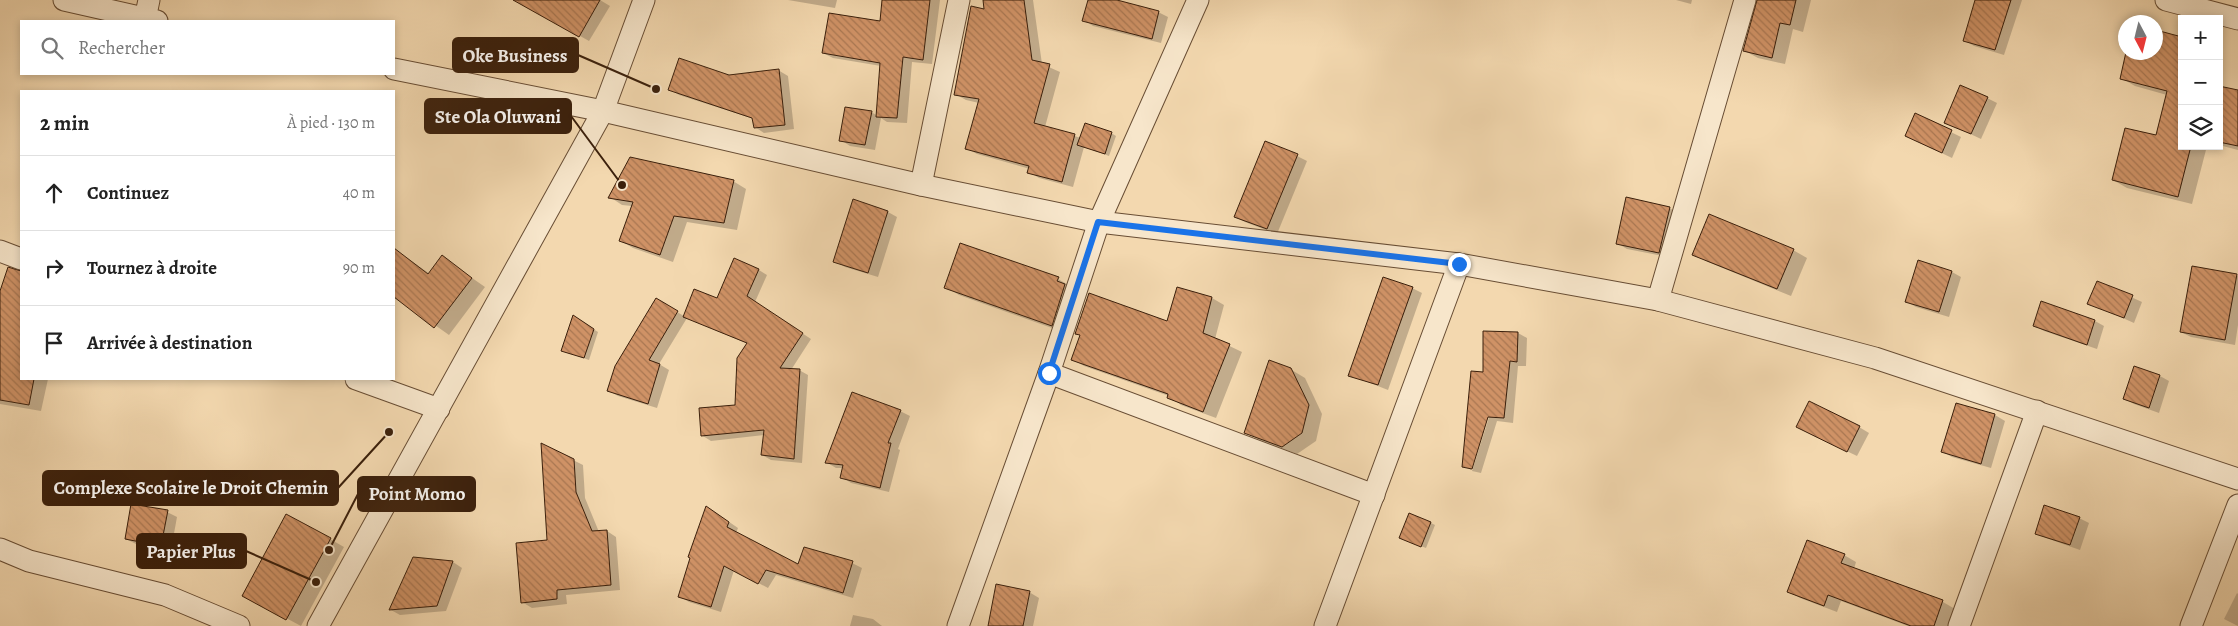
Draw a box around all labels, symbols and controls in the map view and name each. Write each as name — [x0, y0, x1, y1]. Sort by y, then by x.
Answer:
north arrow — [2118, 15, 2163, 60]
map controls — [2178, 15, 2223, 150]
button: + — [2178, 15, 2223, 60]
search box — [20, 20, 395, 75]
icon: search — [38, 34, 66, 62]
text: Rechercher — [78, 35, 165, 61]
callout: Oke Business — [453, 38, 578, 72]
text: Oke Business — [463, 43, 568, 69]
button: − — [2178, 60, 2223, 105]
callout: Ste Ola Oluwani — [425, 99, 571, 133]
text: Ste Ola Oluwani — [435, 104, 562, 130]
button: layers — [2178, 105, 2223, 150]
text: 2 min — [40, 109, 89, 137]
text: À pied · 130 m — [287, 112, 375, 134]
icon: ahead — [40, 179, 68, 207]
text: Continuez — [87, 180, 169, 206]
text: 40 m — [343, 182, 375, 204]
route end — [1448, 253, 1471, 276]
icon: right — [40, 254, 68, 282]
text: Tournez à droite — [87, 255, 217, 281]
text: 90 m — [343, 257, 375, 279]
icon: arrive — [40, 329, 68, 357]
text: Arrivée à destination — [87, 330, 252, 356]
route start — [1038, 362, 1061, 385]
callout: Complexe Scolaire le Droit Chemin — [43, 471, 338, 505]
text: Complexe Scolaire le Droit Chemin — [54, 475, 329, 501]
callout: Point Momo — [358, 477, 475, 511]
text: Point Momo — [368, 481, 466, 507]
callout: Papier Plus — [137, 534, 246, 568]
text: Papier Plus — [146, 539, 236, 565]

